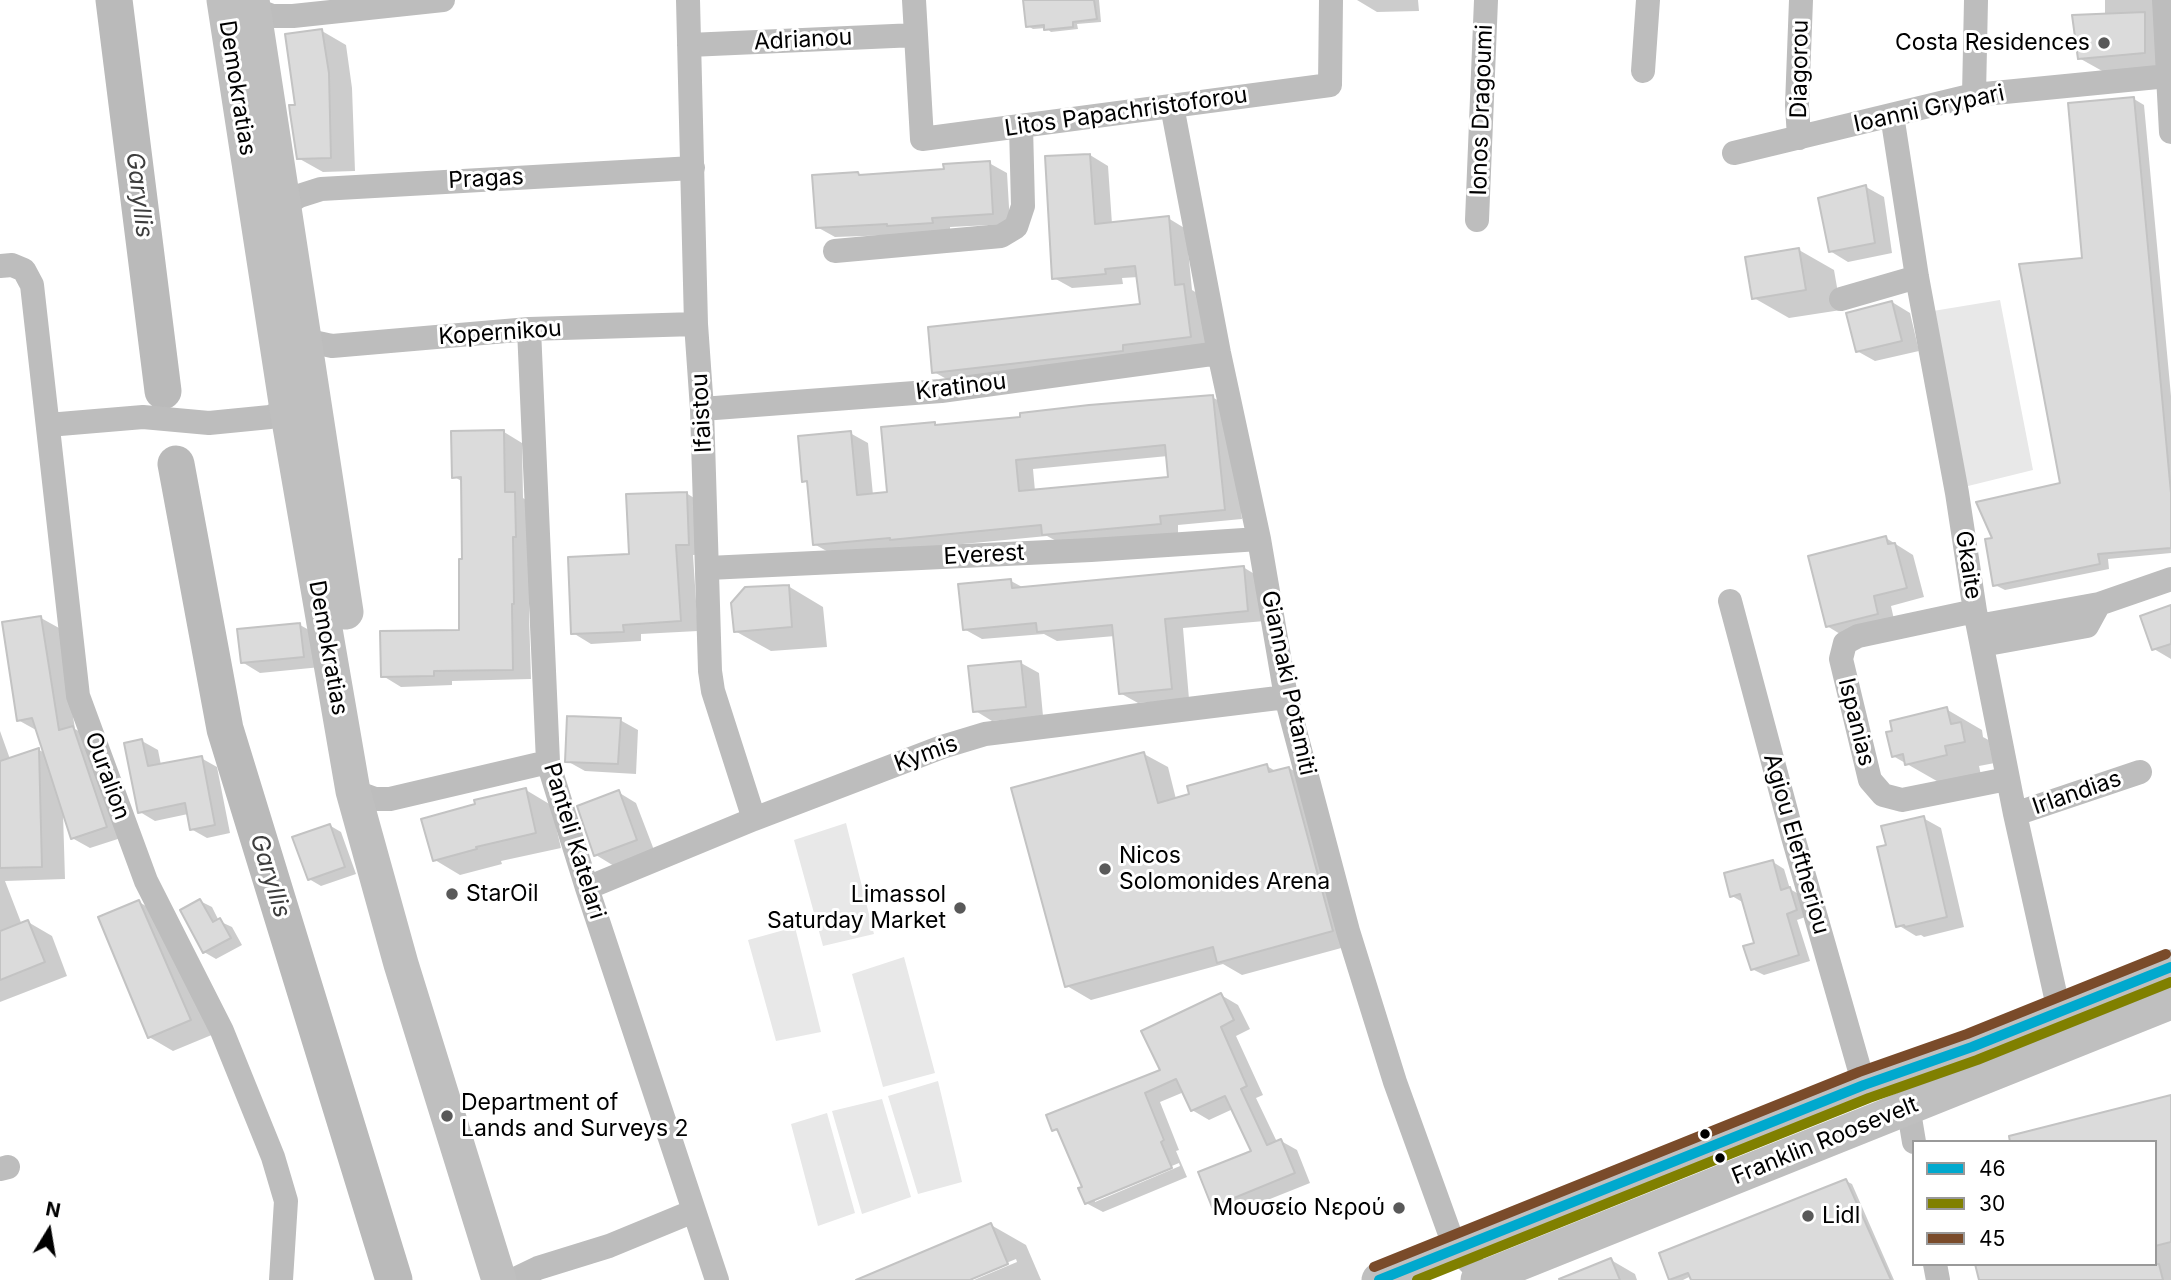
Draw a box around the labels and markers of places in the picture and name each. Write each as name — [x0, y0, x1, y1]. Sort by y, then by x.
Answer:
place label: Costa Residences — [1895, 29, 2090, 57]
marker: Costa Residences — [2096, 35, 2112, 51]
place label: Nicos Solomonides Arena — [1119, 842, 1330, 896]
marker: Nicos Solomonides Arena — [1097, 861, 1113, 877]
place label: StarOil — [466, 880, 539, 908]
place label: Limassol Saturday Market — [767, 881, 946, 935]
marker: StarOil — [444, 886, 460, 902]
marker: Limassol Saturday Market — [952, 900, 968, 916]
place label: Department of Lands and Surveys 2 — [461, 1089, 689, 1143]
marker: Department of Lands and Surveys 2 — [439, 1108, 455, 1124]
unlabelled marker — [1698, 1127, 1712, 1141]
unlabelled marker — [1713, 1151, 1727, 1165]
place label: Μουσείο Νερού — [1212, 1194, 1385, 1222]
marker: Μουσείο Νερού — [1391, 1200, 1407, 1216]
place label: Lidl — [1822, 1202, 1860, 1230]
marker: Lidl — [1800, 1208, 1816, 1224]

